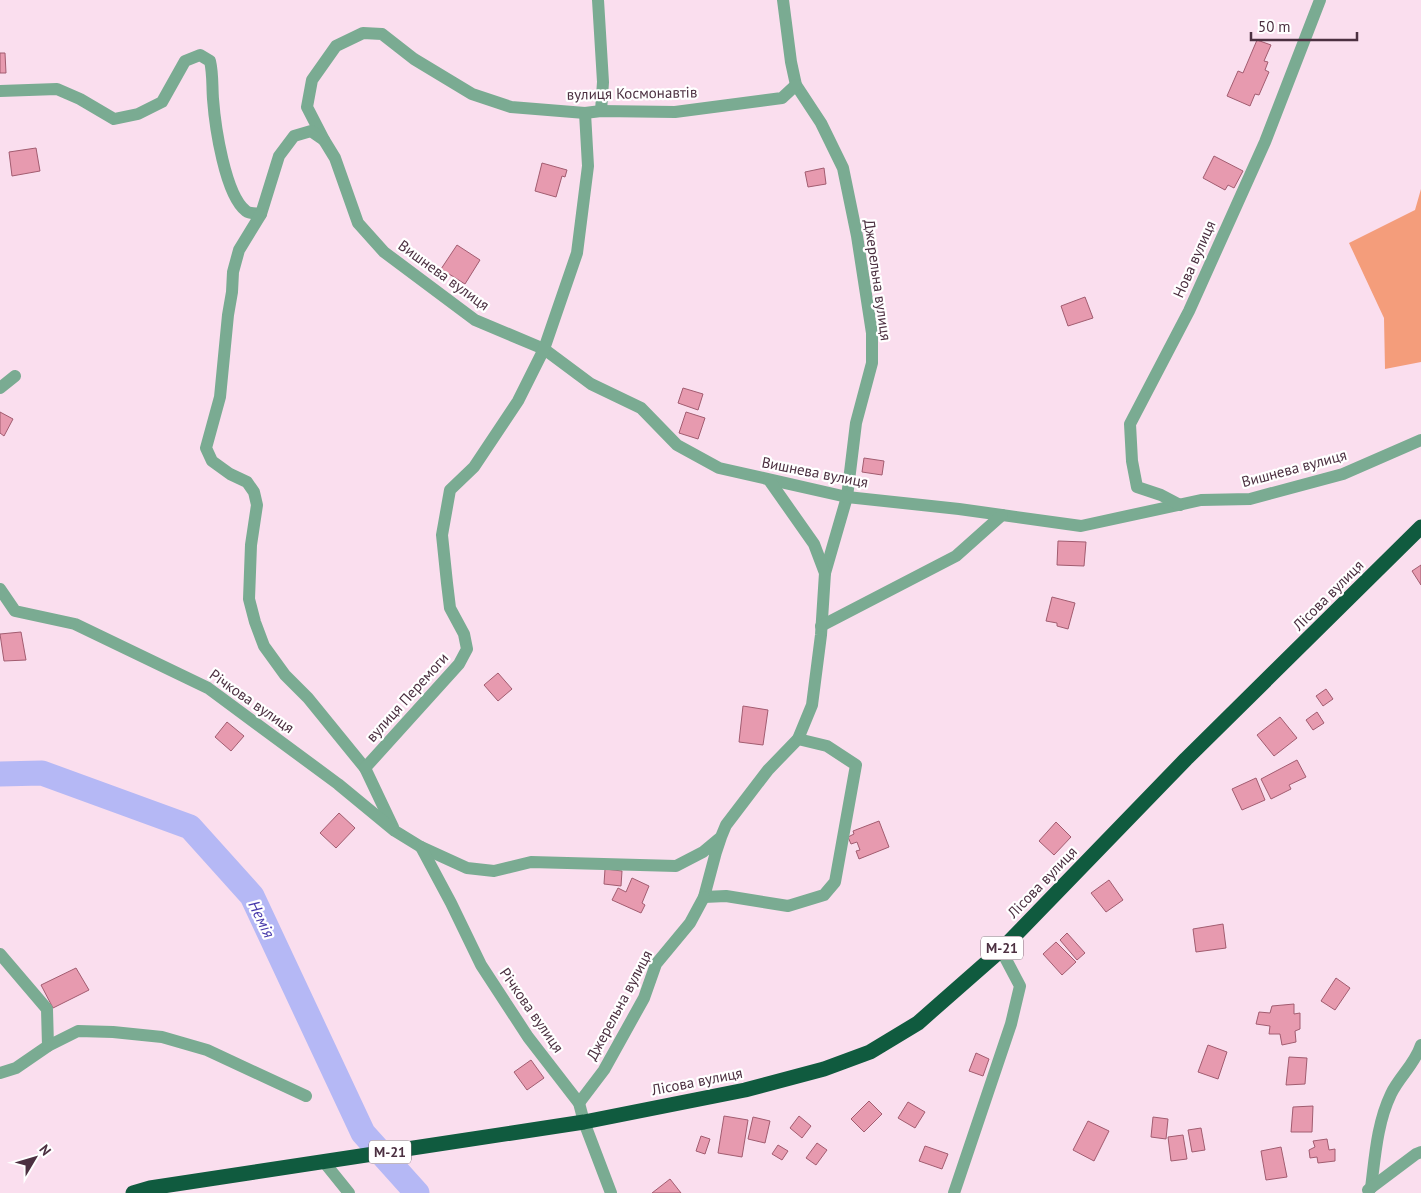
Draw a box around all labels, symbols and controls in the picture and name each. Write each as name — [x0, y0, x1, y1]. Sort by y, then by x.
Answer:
scale bar — [1251, 10, 1357, 42]
text: 50 m — [1258, 17, 1291, 36]
street label: вулиця Космонавтів — [567, 82, 697, 104]
street label: Нова вулиця — [1169, 217, 1219, 301]
street label: Джерельна вулиця — [860, 218, 896, 342]
street label: Вишнева вулиця — [395, 236, 493, 314]
street label: Вишнева вулиця — [1239, 445, 1349, 491]
street label: Вишнева вулиця — [760, 452, 870, 492]
street label: Лісова вулиця — [1288, 556, 1367, 635]
street label: вулиця Перемоги — [362, 648, 452, 746]
street label: Річкова вулиця — [206, 665, 298, 737]
street label: Лісова вулиця — [1002, 842, 1081, 922]
water label: Немія — [244, 897, 280, 941]
road number: М-21 — [981, 936, 1023, 960]
street label: Джерельна вулиця — [582, 947, 656, 1063]
street label: Річкова вулиця — [496, 964, 568, 1056]
street label: Лісова вулиця — [649, 1063, 744, 1099]
north arrow — [10, 1133, 60, 1183]
road number: М-21 — [369, 1140, 411, 1164]
text: N — [35, 1141, 55, 1159]

